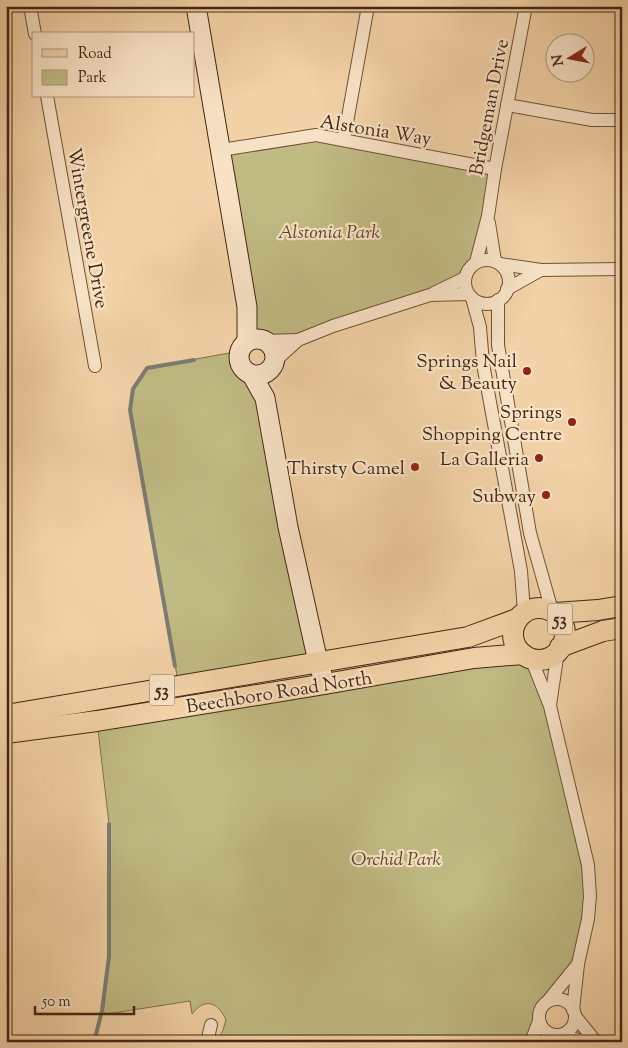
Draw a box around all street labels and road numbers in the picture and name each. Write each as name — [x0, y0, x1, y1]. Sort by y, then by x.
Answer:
street label: Bridgeman Drive — [464, 37, 517, 178]
street label: Alstonia Way — [318, 109, 434, 154]
street label: Wintergreene Drive — [59, 146, 114, 311]
road number: 53 — [548, 604, 572, 634]
street label: Beechboro Road North — [184, 665, 374, 722]
road number: 53 — [150, 674, 174, 706]

